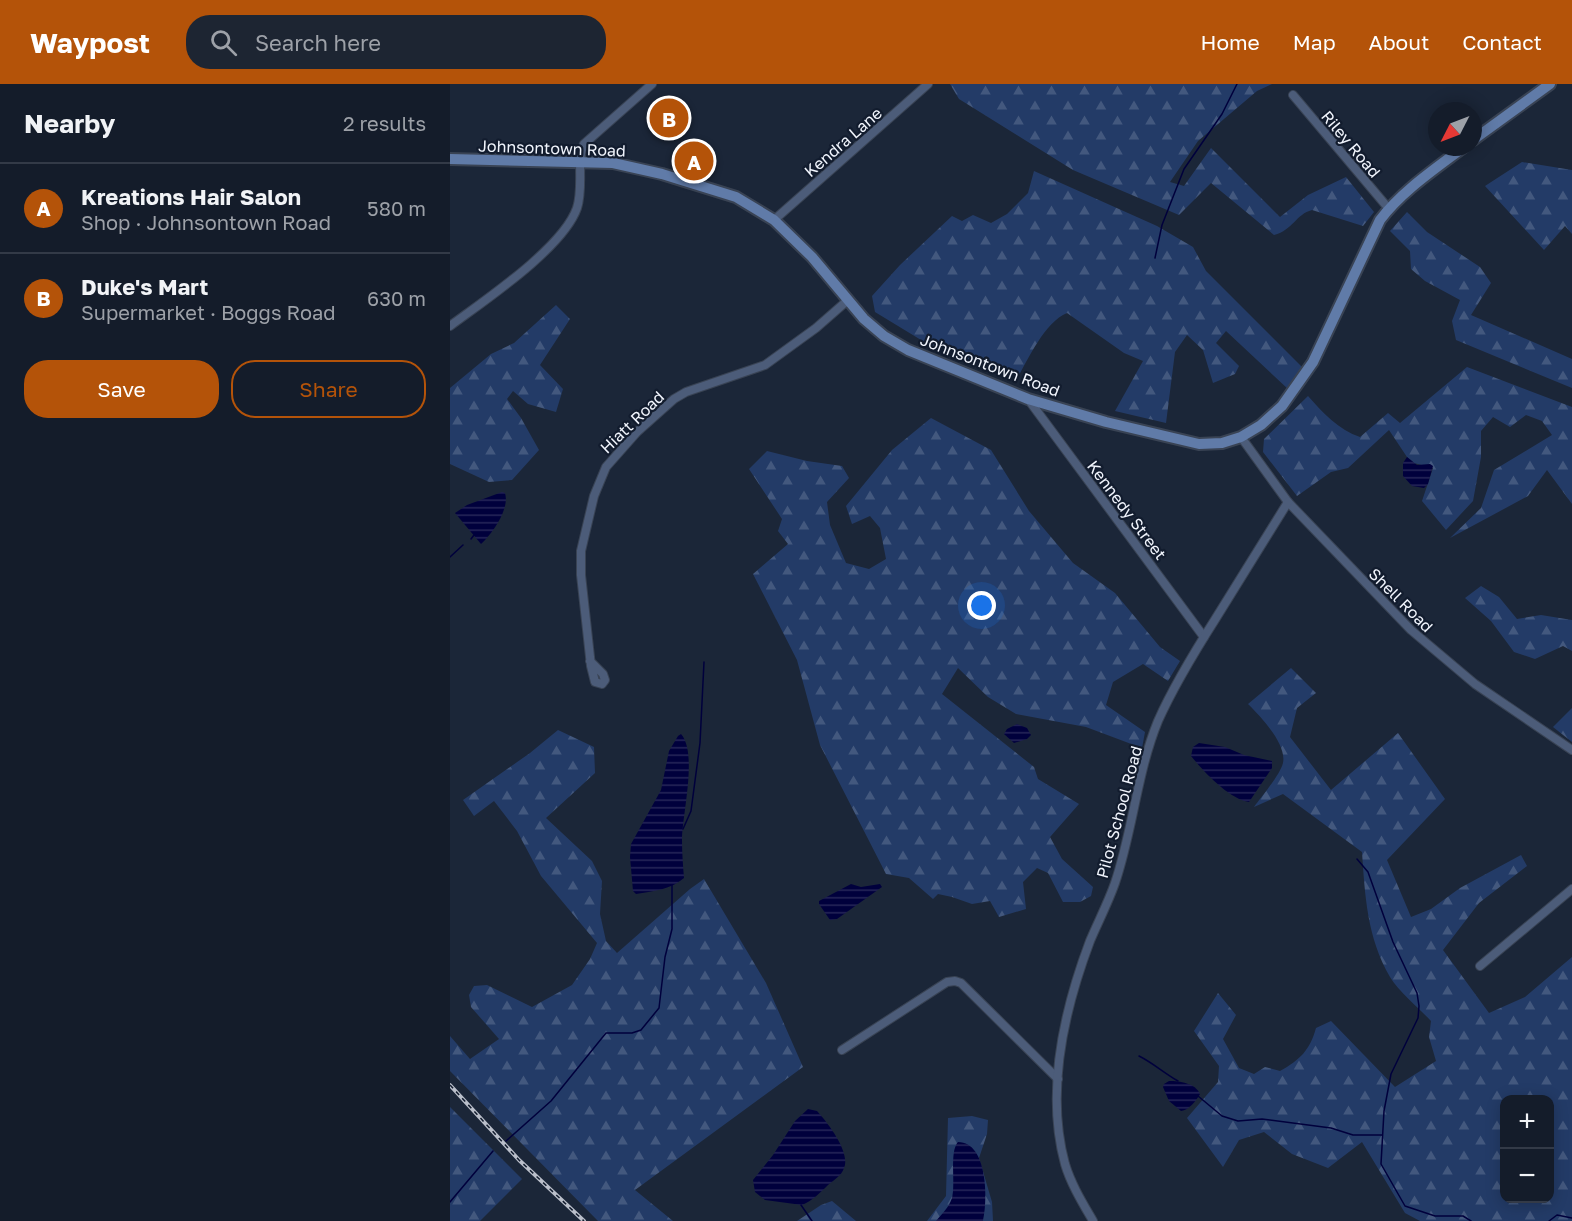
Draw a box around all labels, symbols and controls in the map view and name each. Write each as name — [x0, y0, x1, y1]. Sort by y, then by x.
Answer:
search box — [186, 15, 606, 69]
text: Waypost — [30, 26, 150, 59]
icon: search — [207, 26, 240, 59]
text: Search here — [255, 29, 381, 56]
text: Home — [1200, 29, 1260, 55]
text: Map — [1293, 29, 1336, 55]
text: About — [1369, 29, 1429, 55]
text: Contact — [1462, 29, 1542, 55]
pin: B — [650, 96, 688, 141]
north arrow — [1428, 102, 1482, 156]
street label: Kendra Lane — [800, 103, 886, 181]
street label: Riley Road — [1317, 106, 1385, 182]
text: Nearby — [24, 108, 115, 139]
text: 2 results — [343, 111, 426, 135]
street label: Johnsontown Road — [478, 135, 626, 161]
pin: A — [674, 138, 714, 184]
text: Kreations Hair Salon — [81, 183, 301, 210]
text: A — [36, 196, 51, 220]
text: 580 m — [367, 196, 426, 220]
text: Shop · Johnsontown Road — [81, 210, 331, 234]
text: Duke's Mart — [81, 273, 208, 300]
text: B — [36, 286, 51, 310]
text: 630 m — [367, 286, 426, 310]
text: Supermarket · Boggs Road — [81, 300, 336, 324]
street label: Johnsontown Road — [917, 329, 1063, 401]
button: Save — [24, 360, 219, 418]
button: Share — [231, 360, 426, 418]
street label: Hiatt Road — [596, 387, 668, 457]
street label: Kennedy Street — [1083, 456, 1171, 564]
street label: Shell Road — [1365, 564, 1437, 636]
your location — [967, 591, 996, 620]
street label: Pilot School Road — [1092, 744, 1146, 880]
map controls — [1500, 1095, 1554, 1203]
button: + — [1500, 1095, 1554, 1149]
button: − — [1500, 1149, 1554, 1203]

